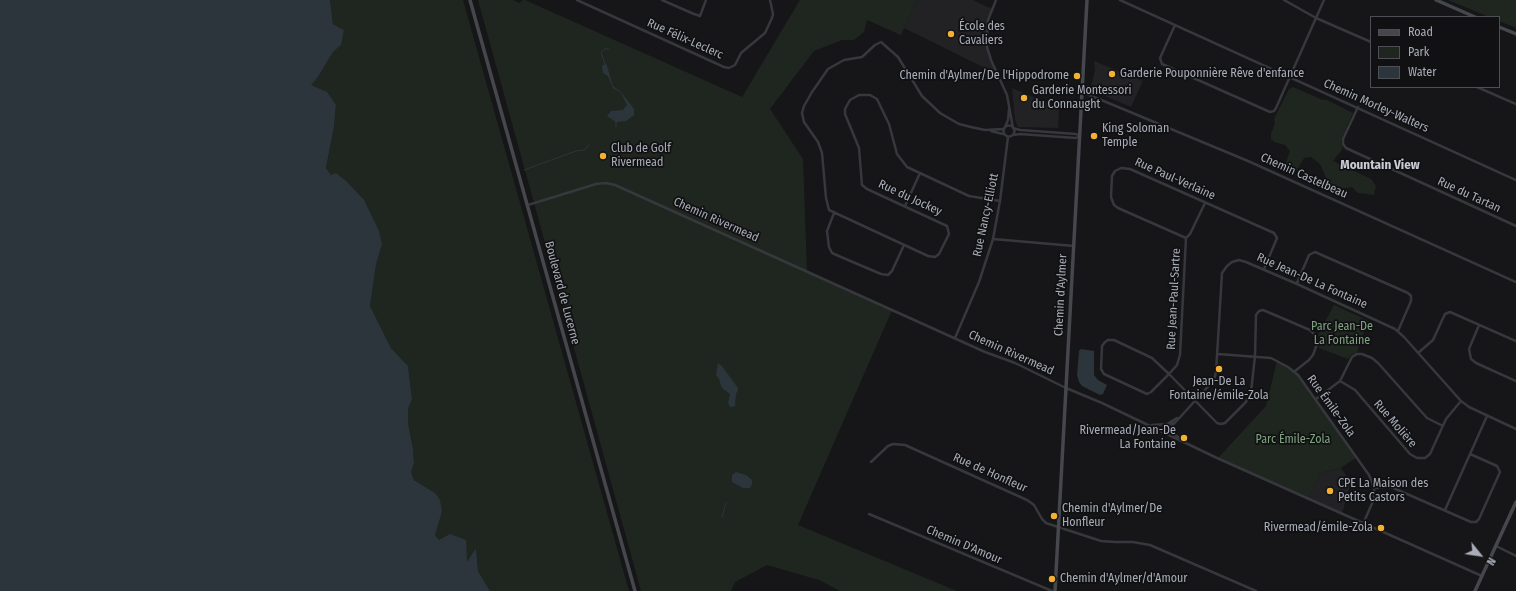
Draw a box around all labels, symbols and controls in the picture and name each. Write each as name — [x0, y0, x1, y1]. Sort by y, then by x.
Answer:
street label: Rue Félix-Leclerc — [645, 16, 725, 62]
legend — [1370, 16, 1500, 88]
place label: École des Cavaliers — [959, 20, 1005, 48]
text: Road — [1408, 25, 1433, 39]
marker: École des Cavaliers — [946, 29, 956, 39]
text: Park — [1408, 45, 1429, 59]
text: Water — [1408, 65, 1436, 79]
place label: Garderie Pouponnière Rêve d'enfance — [1120, 67, 1304, 81]
place label: Chemin d'Aylmer/De l'Hippodrome — [900, 69, 1069, 83]
marker: Garderie Pouponnière Rêve d'enfance — [1107, 69, 1117, 79]
marker: Chemin d'Aylmer/De l'Hippodrome — [1072, 71, 1082, 81]
street label: Chemin Morley-Walters — [1321, 76, 1431, 136]
place label: Garderie Montessori du Connaught — [1032, 84, 1131, 112]
marker: Garderie Montessori du Connaught — [1019, 93, 1029, 103]
place label: King Soloman Temple — [1102, 122, 1169, 150]
marker: King Soloman Temple — [1089, 131, 1099, 141]
place label: Club de Golf Rivermead — [611, 142, 671, 170]
street label: Chemin Castelbeau — [1258, 150, 1350, 202]
marker: Club de Golf Rivermead — [598, 151, 608, 161]
street label: Rue Paul-Verlaine — [1132, 155, 1218, 203]
district label: Mountain View — [1340, 157, 1420, 173]
street label: Rue Nancy-Elliott — [970, 172, 1002, 258]
street label: Rue du Tartan — [1435, 174, 1503, 216]
street label: Rue du Jockey — [876, 177, 944, 219]
street label: Chemin Rivermead — [671, 195, 761, 245]
street label: Boulevard de Lucerne — [541, 240, 583, 346]
street label: Rue Jean-Paul-Sartre — [1164, 248, 1184, 350]
street label: Rue Jean-De La Fontaine — [1255, 250, 1369, 312]
street label: Chemin d'Aylmer — [1052, 254, 1070, 336]
park label: Parc Jean-De La Fontaine — [1311, 320, 1373, 348]
street label: Chemin Rivermead — [966, 328, 1056, 378]
marker: Jean-De La Fontaine/émile-Zola — [1214, 364, 1224, 374]
street label: Rue Émile-Zola — [1304, 372, 1358, 440]
place label: Jean-De La Fontaine/émile-Zola — [1169, 375, 1269, 403]
street label: Rue Molière — [1370, 397, 1420, 451]
place label: Rivermead/Jean-De La Fontaine — [1079, 424, 1176, 452]
marker: Rivermead/Jean-De La Fontaine — [1179, 433, 1189, 443]
park label: Parc Émile-Zola — [1256, 433, 1330, 447]
street label: Rue de Honfleur — [951, 450, 1029, 496]
place label: CPE La Maison des Petits Castors — [1338, 477, 1428, 505]
marker: CPE La Maison des Petits Castors — [1325, 486, 1335, 496]
place label: Chemin d'Aylmer/De Honfleur — [1062, 502, 1162, 530]
marker: Chemin d'Aylmer/De Honfleur — [1049, 511, 1059, 521]
place label: Rivermead/émile-Zola — [1264, 521, 1373, 535]
street label: Chemin D'Amour — [924, 523, 1004, 567]
marker: Rivermead/émile-Zola — [1376, 523, 1386, 533]
north arrow — [1460, 535, 1500, 575]
text: N — [1484, 555, 1498, 567]
place label: Chemin d'Aylmer/d'Amour — [1060, 572, 1187, 586]
marker: Chemin d'Aylmer/d'Amour — [1047, 574, 1057, 584]

